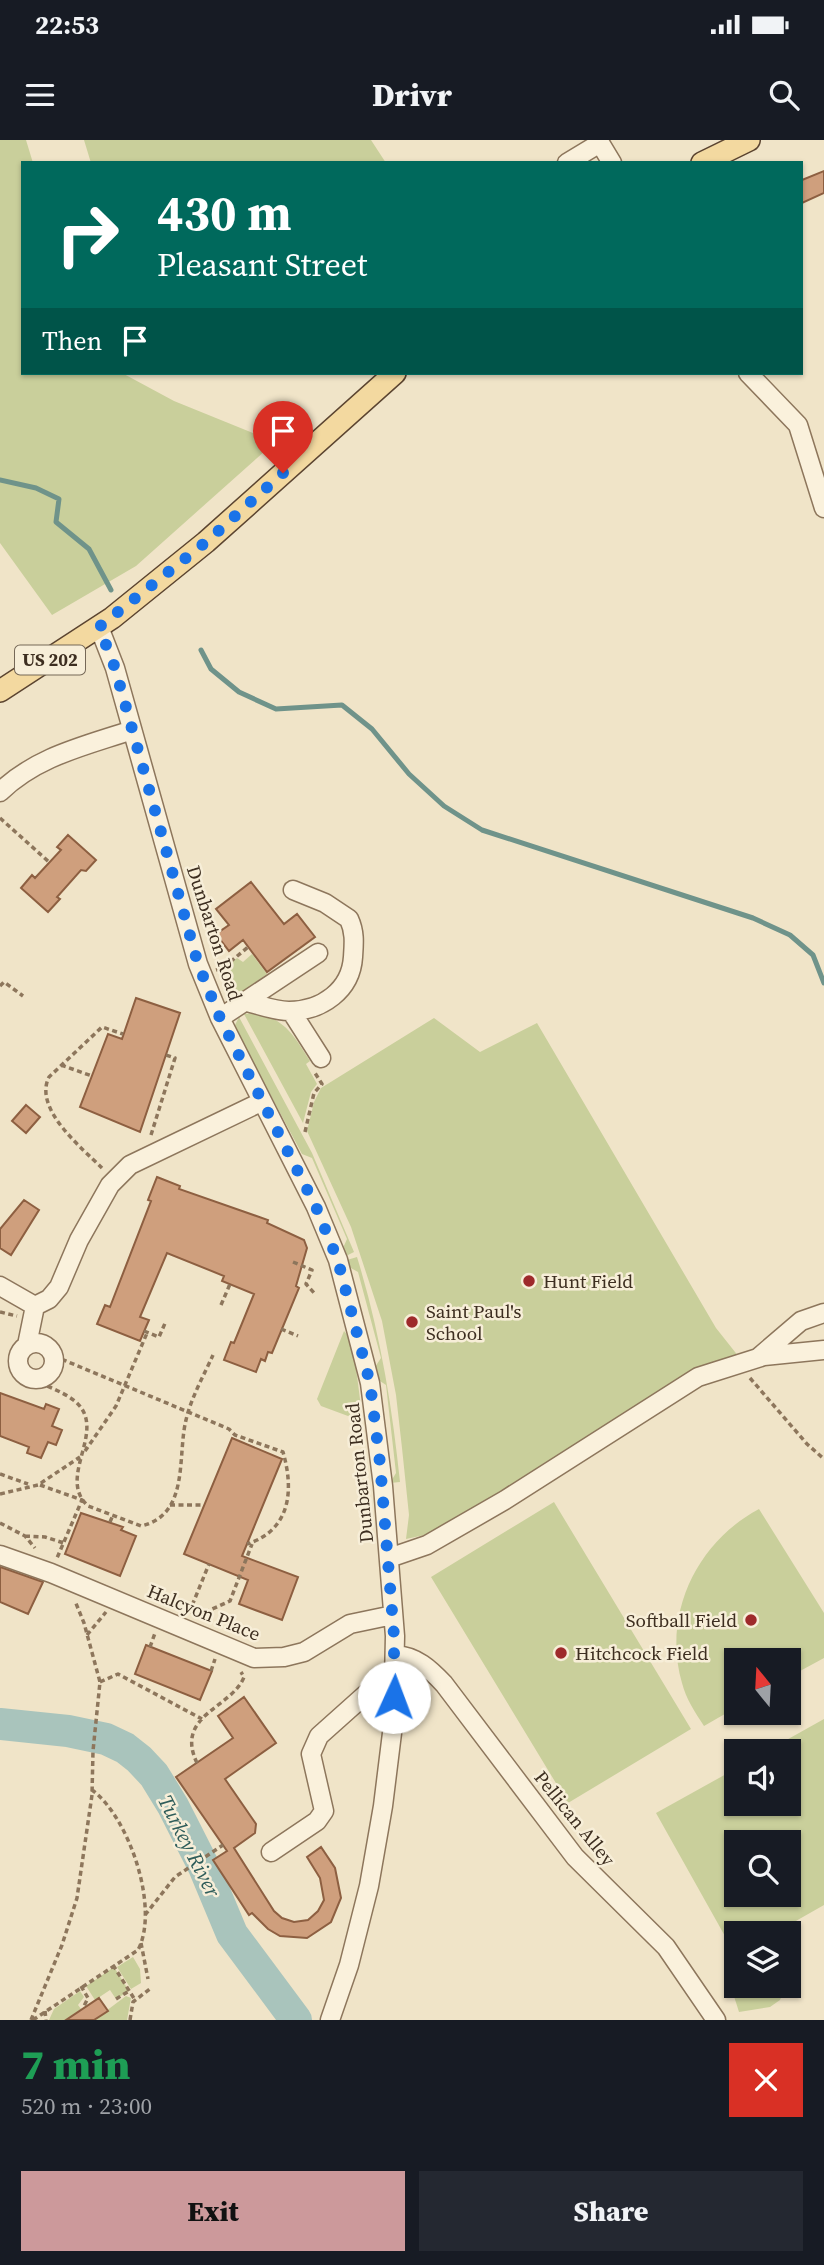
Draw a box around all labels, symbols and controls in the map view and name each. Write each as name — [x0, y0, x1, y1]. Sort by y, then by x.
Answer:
text: 22:53 — [35, 7, 99, 43]
text: Drivr — [372, 73, 452, 117]
icon: menu — [21, 76, 59, 114]
icon: search — [765, 76, 803, 114]
text: 430 m — [157, 179, 292, 246]
icon: right — [42, 189, 133, 280]
text: Pleasant Street — [157, 243, 368, 287]
icon: arrive — [116, 322, 154, 360]
text: Then — [42, 323, 102, 359]
pin — [253, 401, 313, 473]
icon: arrive — [264, 412, 302, 450]
road number: US 202 — [15, 646, 85, 674]
street label: Dunbarton Road — [181, 862, 249, 1004]
place label: Hunt Field — [543, 1268, 633, 1294]
marker: Hunt Field — [521, 1273, 537, 1289]
place label: Saint Paul's School — [426, 1298, 521, 1346]
marker: Saint Paul's School — [404, 1314, 420, 1330]
street label: Dunbarton Road — [339, 1401, 379, 1544]
street label: Halcyon Place — [143, 1577, 265, 1647]
place label: Softball Field — [626, 1607, 737, 1633]
marker: Softball Field — [743, 1612, 759, 1628]
place label: Hitchcock Field — [575, 1640, 708, 1666]
marker: Hitchcock Field — [553, 1645, 569, 1661]
north arrow — [724, 1648, 802, 1726]
map controls — [724, 1648, 801, 1998]
position arrow — [357, 1660, 431, 1734]
button: sound — [724, 1739, 801, 1816]
street label: Pellican Alley — [529, 1765, 622, 1871]
water label: Turkey River — [151, 1790, 228, 1902]
button: search — [724, 1830, 801, 1907]
button: layers — [724, 1921, 801, 1998]
text: 7 min — [21, 2035, 131, 2093]
button: close — [729, 2043, 803, 2117]
text: 520 m · 23:00 — [21, 2090, 152, 2122]
button: Exit — [21, 2171, 405, 2251]
button: Share — [419, 2171, 803, 2251]

